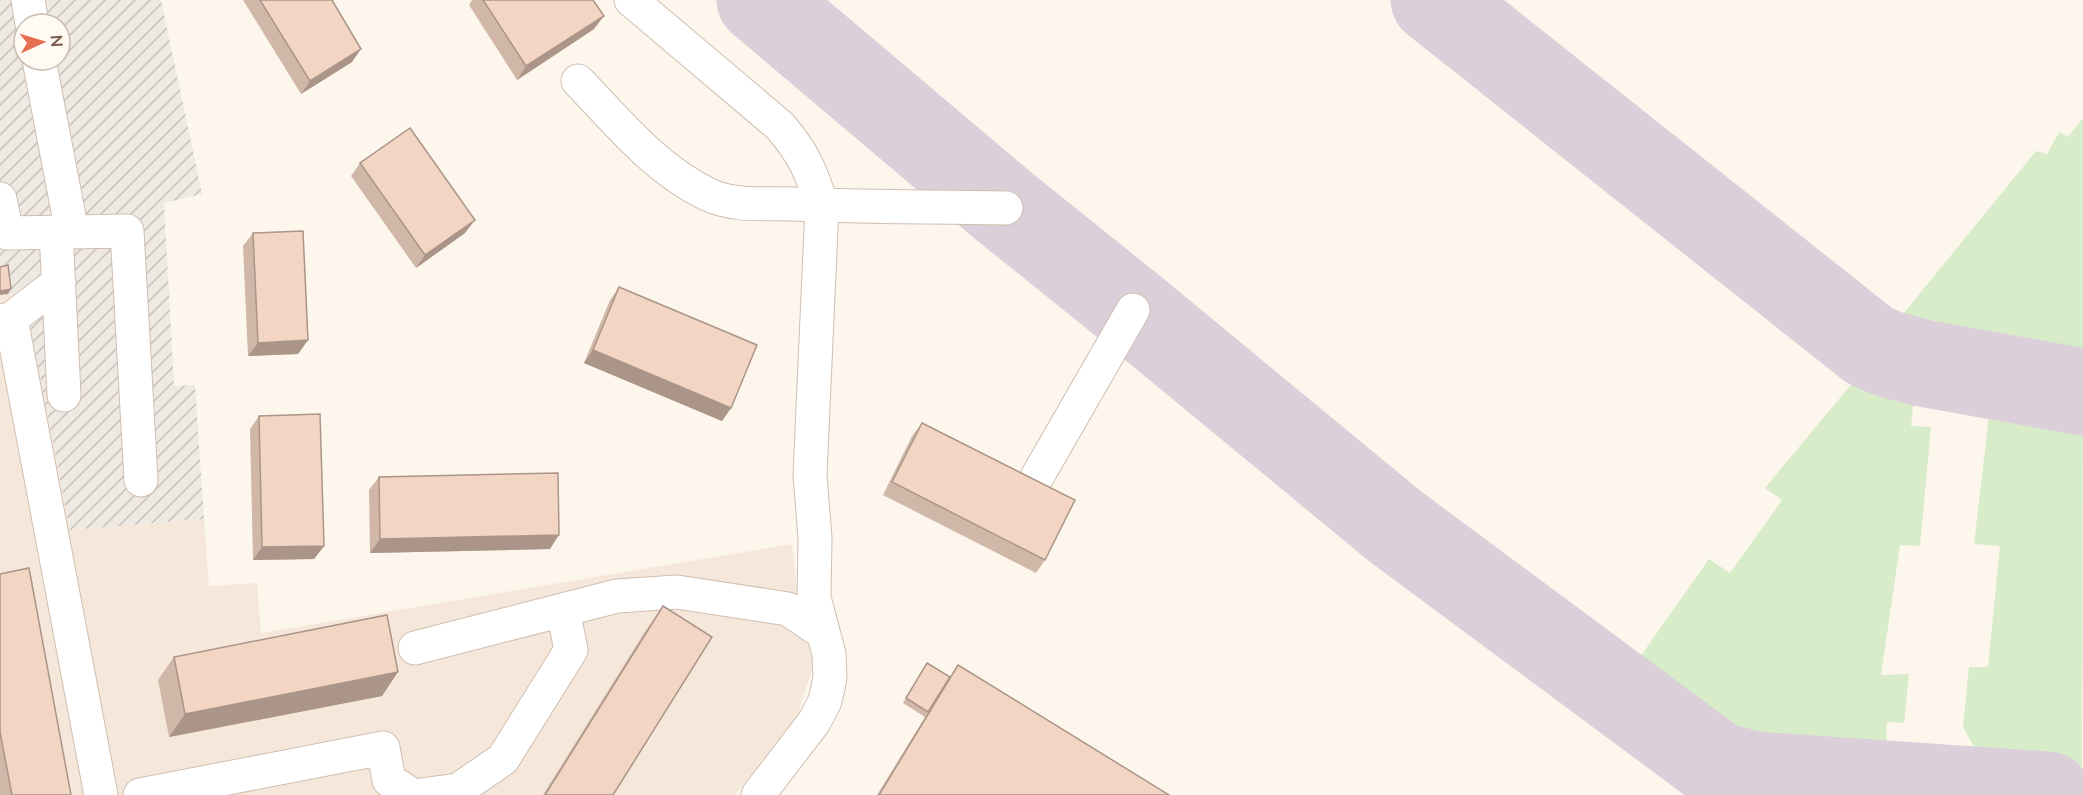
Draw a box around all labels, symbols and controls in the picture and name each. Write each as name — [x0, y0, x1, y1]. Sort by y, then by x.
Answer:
north arrow — [12, 12, 72, 72]
text: N — [48, 34, 67, 48]

